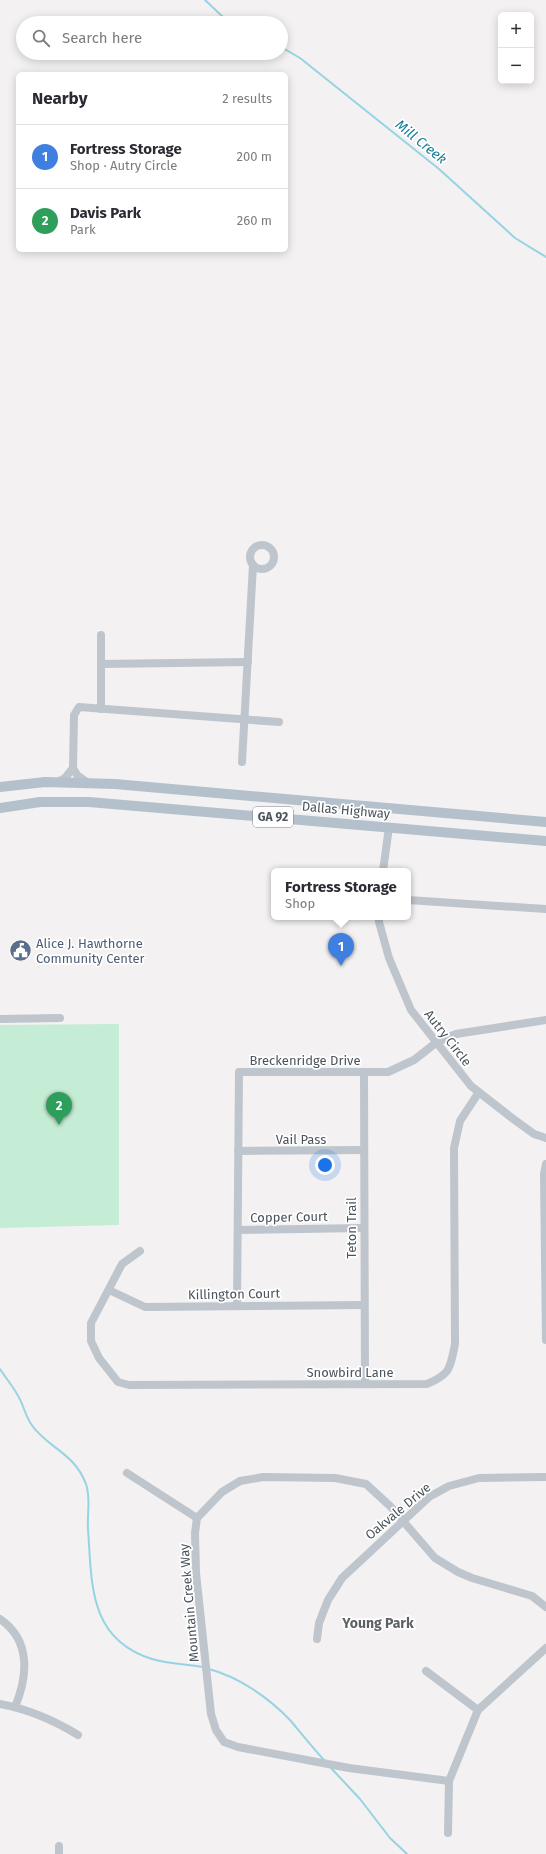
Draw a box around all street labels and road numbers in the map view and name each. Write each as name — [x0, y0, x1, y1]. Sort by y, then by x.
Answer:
street label: Dallas Highway — [301, 799, 391, 821]
road number: GA 92 — [253, 807, 293, 827]
street label: Autry Circle — [421, 1007, 475, 1069]
street label: Breckenridge Drive — [249, 1053, 361, 1068]
street label: Vail Pass — [276, 1132, 326, 1147]
street label: Teton Trail — [344, 1197, 359, 1259]
street label: Copper Court — [250, 1209, 328, 1225]
street label: Killington Court — [188, 1286, 280, 1302]
street label: Snowbird Lane — [307, 1365, 393, 1380]
street label: Oakvale Drive — [362, 1479, 434, 1543]
street label: Mountain Creek Way — [176, 1543, 202, 1663]

